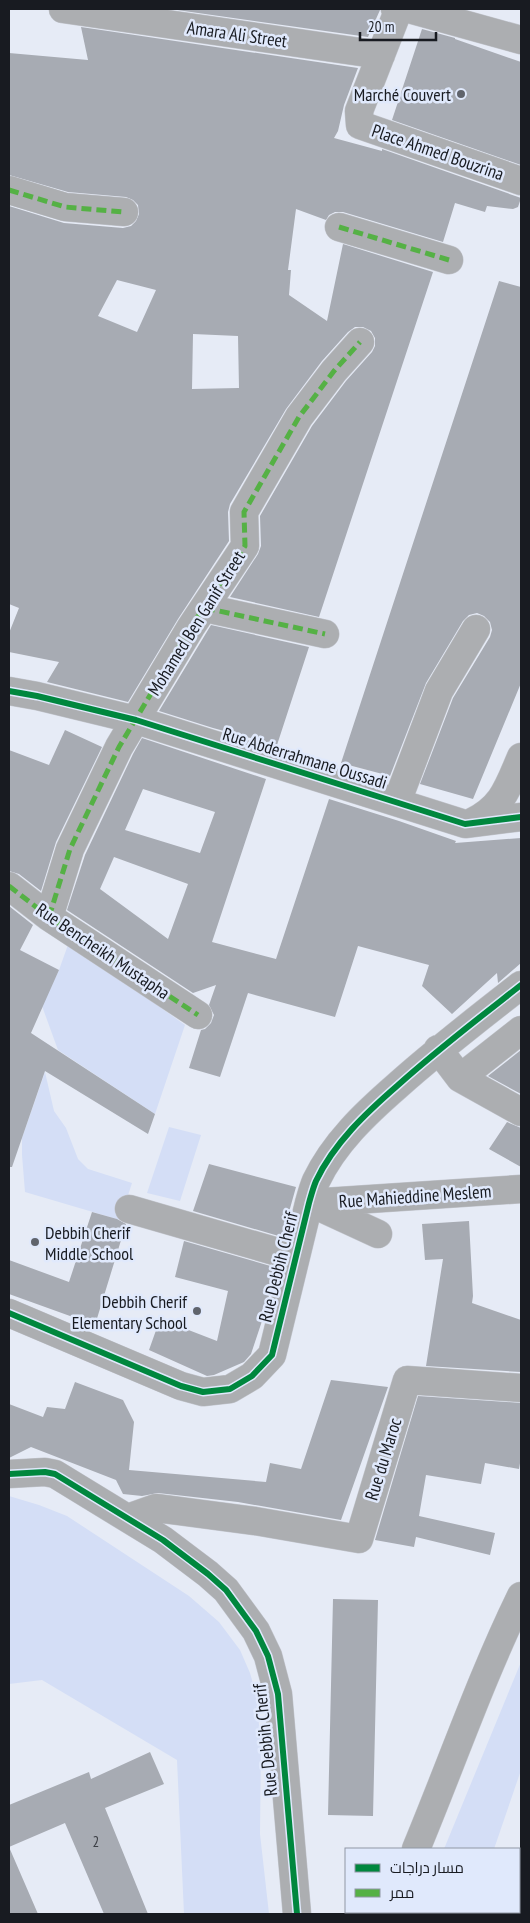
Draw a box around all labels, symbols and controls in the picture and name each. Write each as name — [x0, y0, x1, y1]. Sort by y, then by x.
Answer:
scale bar — [360, 10, 436, 42]
street label: Amara Ali Street — [186, 16, 288, 52]
text: 20 m — [368, 17, 394, 36]
place label: Marché Couvert — [354, 83, 451, 106]
marker: Marché Couvert — [455, 88, 467, 100]
street label: Place Ahmed Bouzrina — [369, 119, 507, 185]
street label: Mohamed Ben Ganif Street — [142, 546, 250, 700]
street label: Rue Abderrahmane Oussadi — [220, 722, 390, 794]
street label: Rue Bencheikh Mustapha — [32, 898, 174, 1004]
street label: Rue Mahieddine Meslem — [338, 1179, 492, 1213]
street label: Rue Debbih Cherif — [253, 1208, 303, 1325]
place label: Debbih Cherif Middle School — [45, 1221, 134, 1265]
marker: Debbih Cherif Middle School — [29, 1236, 41, 1248]
place label: Debbih Cherif Elementary School — [72, 1290, 188, 1334]
marker: Debbih Cherif Elementary School — [191, 1305, 203, 1317]
street label: Rue du Maroc — [360, 1414, 407, 1503]
street label: Rue Debbih Cherif — [248, 1681, 282, 1797]
house number: 2 — [93, 1832, 99, 1851]
legend — [345, 1848, 520, 1913]
text: مسار دراجات — [390, 1858, 464, 1877]
text: ممر — [389, 1883, 414, 1902]

